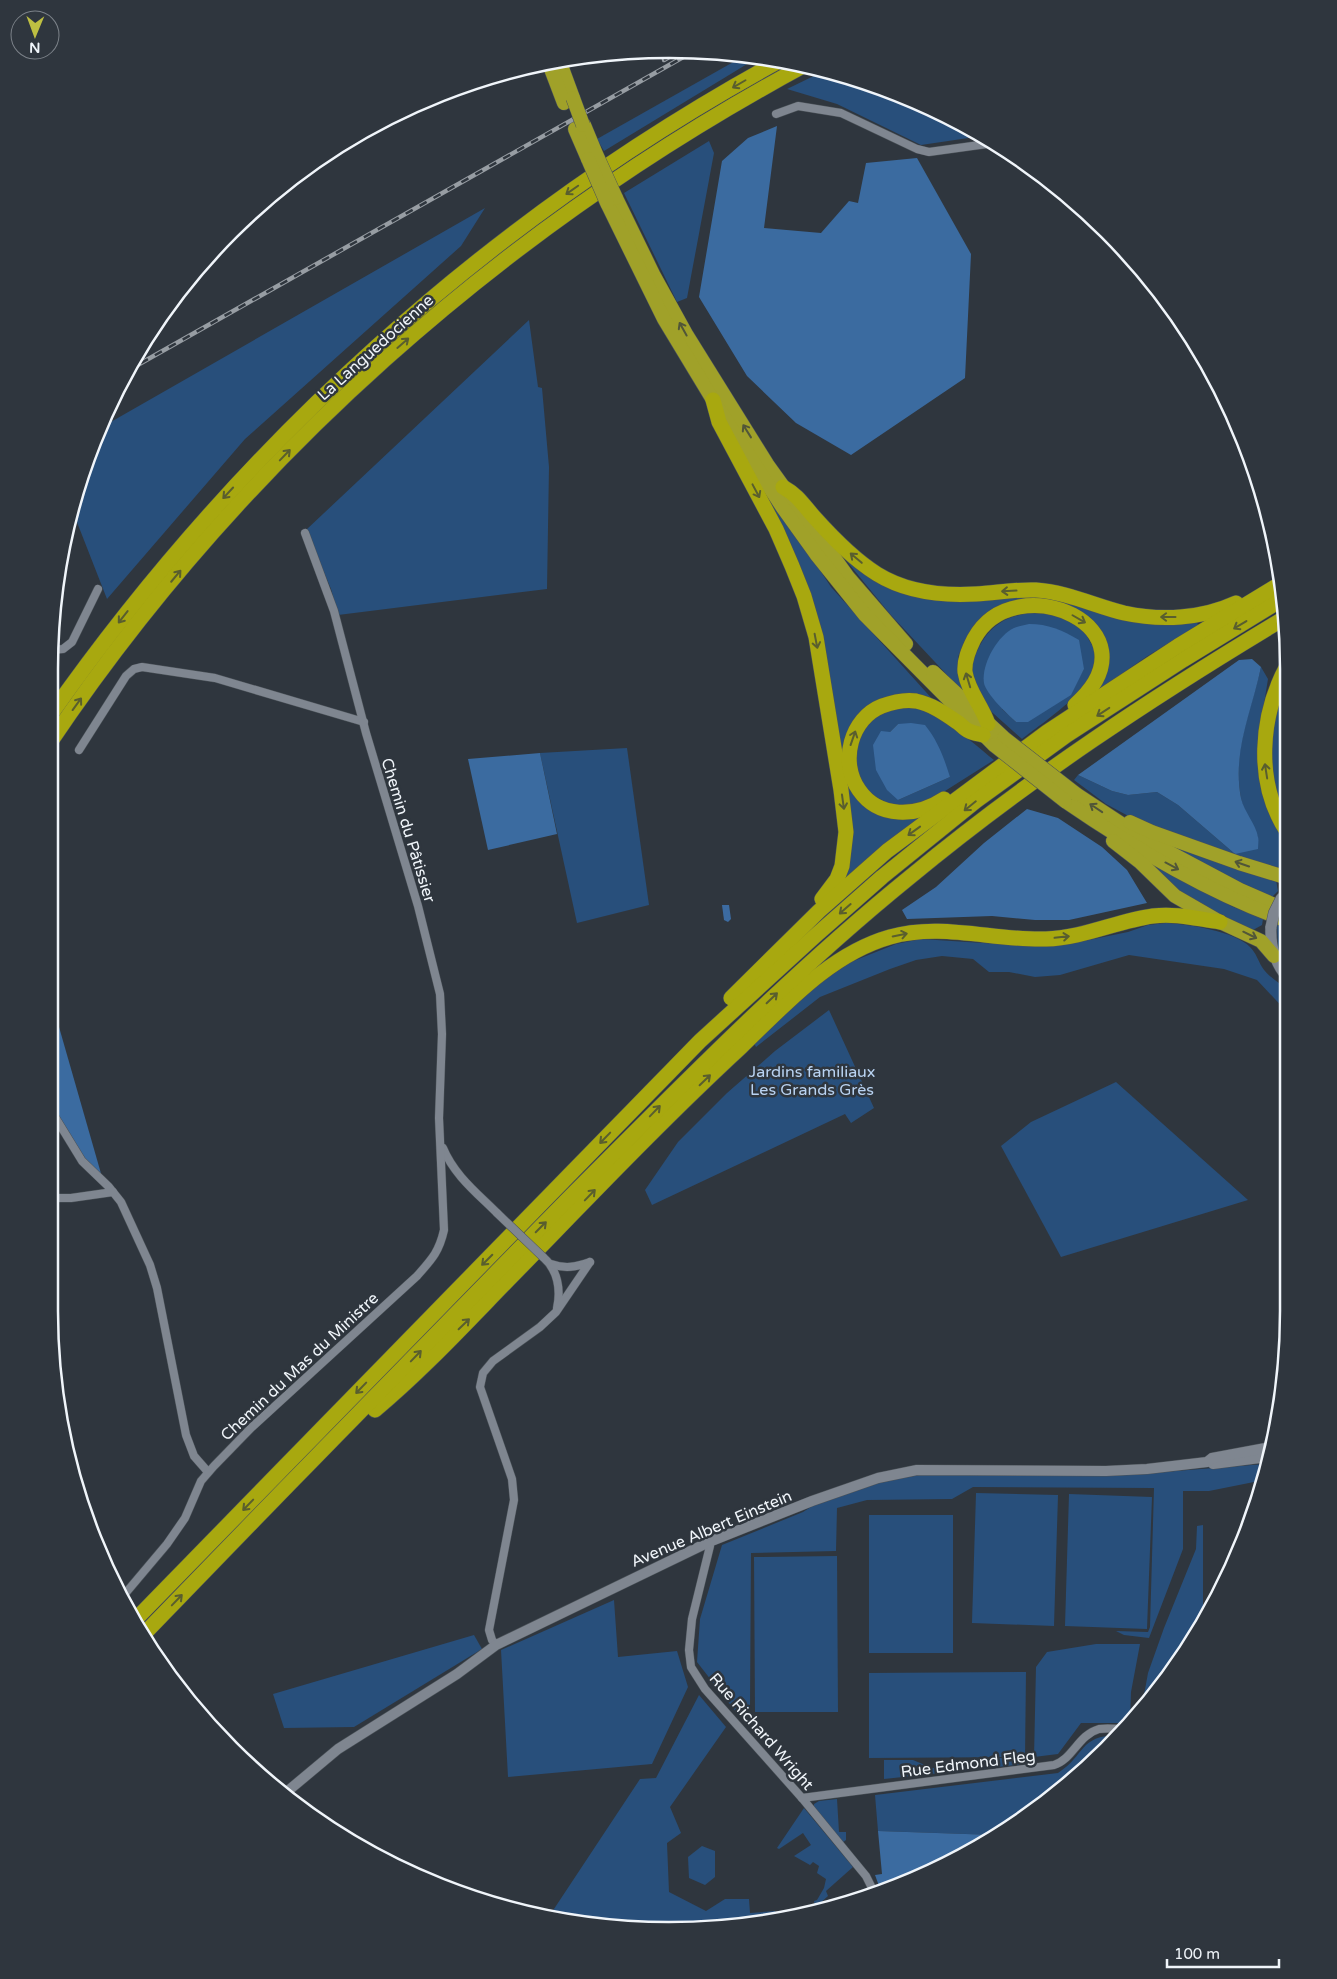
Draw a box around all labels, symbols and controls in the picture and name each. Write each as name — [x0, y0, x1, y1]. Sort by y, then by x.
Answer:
north arrow — [10, 10, 60, 60]
text: N — [29, 39, 41, 56]
one-way arrow — [732, 79, 747, 89]
one-way arrow — [566, 185, 580, 195]
street label: La Languedocienne — [314, 290, 438, 405]
one-way arrow — [678, 321, 688, 336]
one-way arrow — [396, 338, 409, 349]
one-way arrow — [741, 425, 751, 439]
one-way arrow — [279, 449, 291, 462]
one-way arrow — [752, 483, 761, 498]
one-way arrow — [222, 487, 234, 499]
one-way arrow — [849, 552, 862, 563]
one-way arrow — [171, 569, 182, 582]
one-way arrow — [1001, 587, 1017, 596]
one-way arrow — [117, 610, 128, 623]
one-way arrow — [1160, 612, 1176, 622]
one-way arrow — [1071, 615, 1085, 625]
one-way arrow — [1233, 621, 1247, 631]
one-way arrow — [812, 633, 822, 649]
one-way arrow — [963, 673, 972, 688]
one-way arrow — [72, 698, 82, 712]
one-way arrow — [1096, 707, 1110, 717]
one-way arrow — [849, 730, 858, 746]
street label: Chemin du Pâtissier — [377, 756, 440, 906]
one-way arrow — [1261, 764, 1271, 780]
one-way arrow — [838, 793, 848, 809]
one-way arrow — [964, 801, 977, 812]
one-way arrow — [1089, 803, 1103, 813]
one-way arrow — [907, 826, 921, 836]
one-way arrow — [1234, 859, 1250, 868]
one-way arrow — [1164, 861, 1179, 871]
one-way arrow — [838, 904, 851, 915]
one-way arrow — [891, 929, 907, 939]
one-way arrow — [1242, 930, 1257, 940]
one-way arrow — [1053, 932, 1069, 942]
one-way arrow — [766, 992, 778, 1004]
park label: Jardins familiaux Les Grands Grès — [749, 1062, 875, 1100]
one-way arrow — [699, 1074, 711, 1086]
one-way arrow — [649, 1105, 662, 1117]
one-way arrow — [599, 1132, 611, 1145]
one-way arrow — [584, 1189, 596, 1202]
one-way arrow — [535, 1220, 547, 1233]
one-way arrow — [481, 1253, 493, 1266]
street label: Chemin du Mas du Ministre — [217, 1288, 383, 1445]
one-way arrow — [458, 1318, 471, 1330]
one-way arrow — [409, 1350, 421, 1362]
one-way arrow — [355, 1382, 367, 1395]
street label: Avenue Albert Einstein — [628, 1486, 795, 1572]
one-way arrow — [242, 1498, 254, 1510]
one-way arrow — [171, 1593, 183, 1606]
street label: Rue Richard Wright — [705, 1669, 818, 1795]
street label: Rue Edmond Fleg — [900, 1746, 1037, 1782]
scale bar — [1167, 1936, 1280, 1968]
text: 100 m — [1174, 1945, 1220, 1963]

